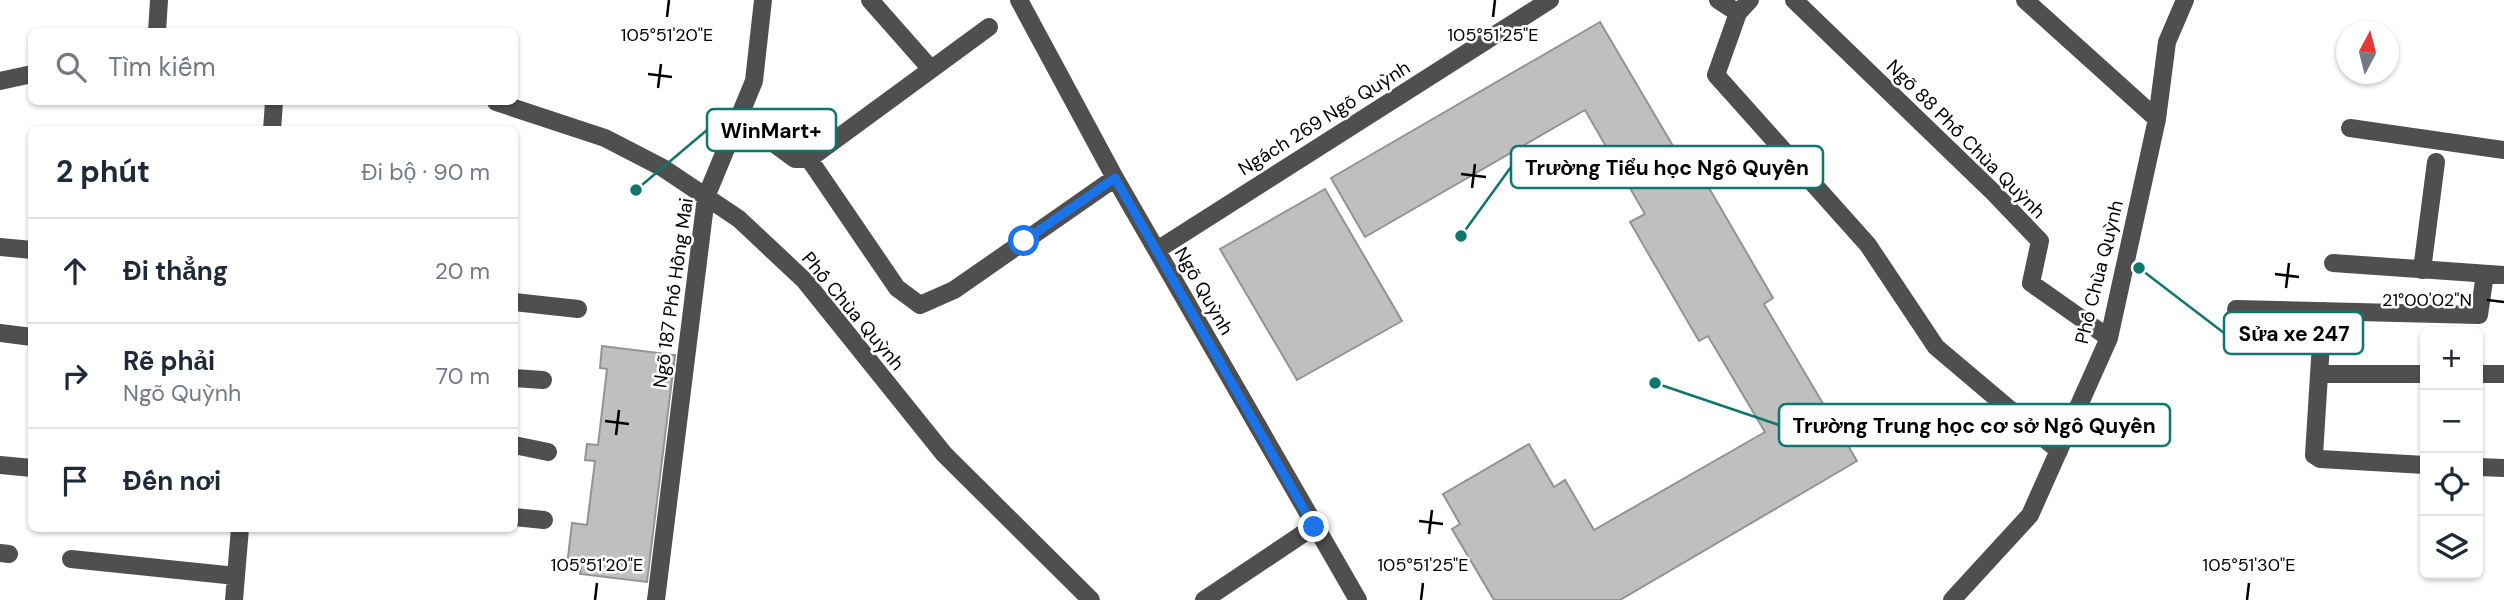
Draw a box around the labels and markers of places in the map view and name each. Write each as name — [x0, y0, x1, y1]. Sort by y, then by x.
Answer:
callout: WinMart+ — [707, 109, 836, 151]
callout: Trường Tiểu học Ngô Quyền — [1511, 146, 1823, 188]
callout: Sửa xe 247 — [2224, 312, 2363, 354]
callout: Trường Trung học cơ sở Ngô Quyền — [1779, 404, 2170, 446]

